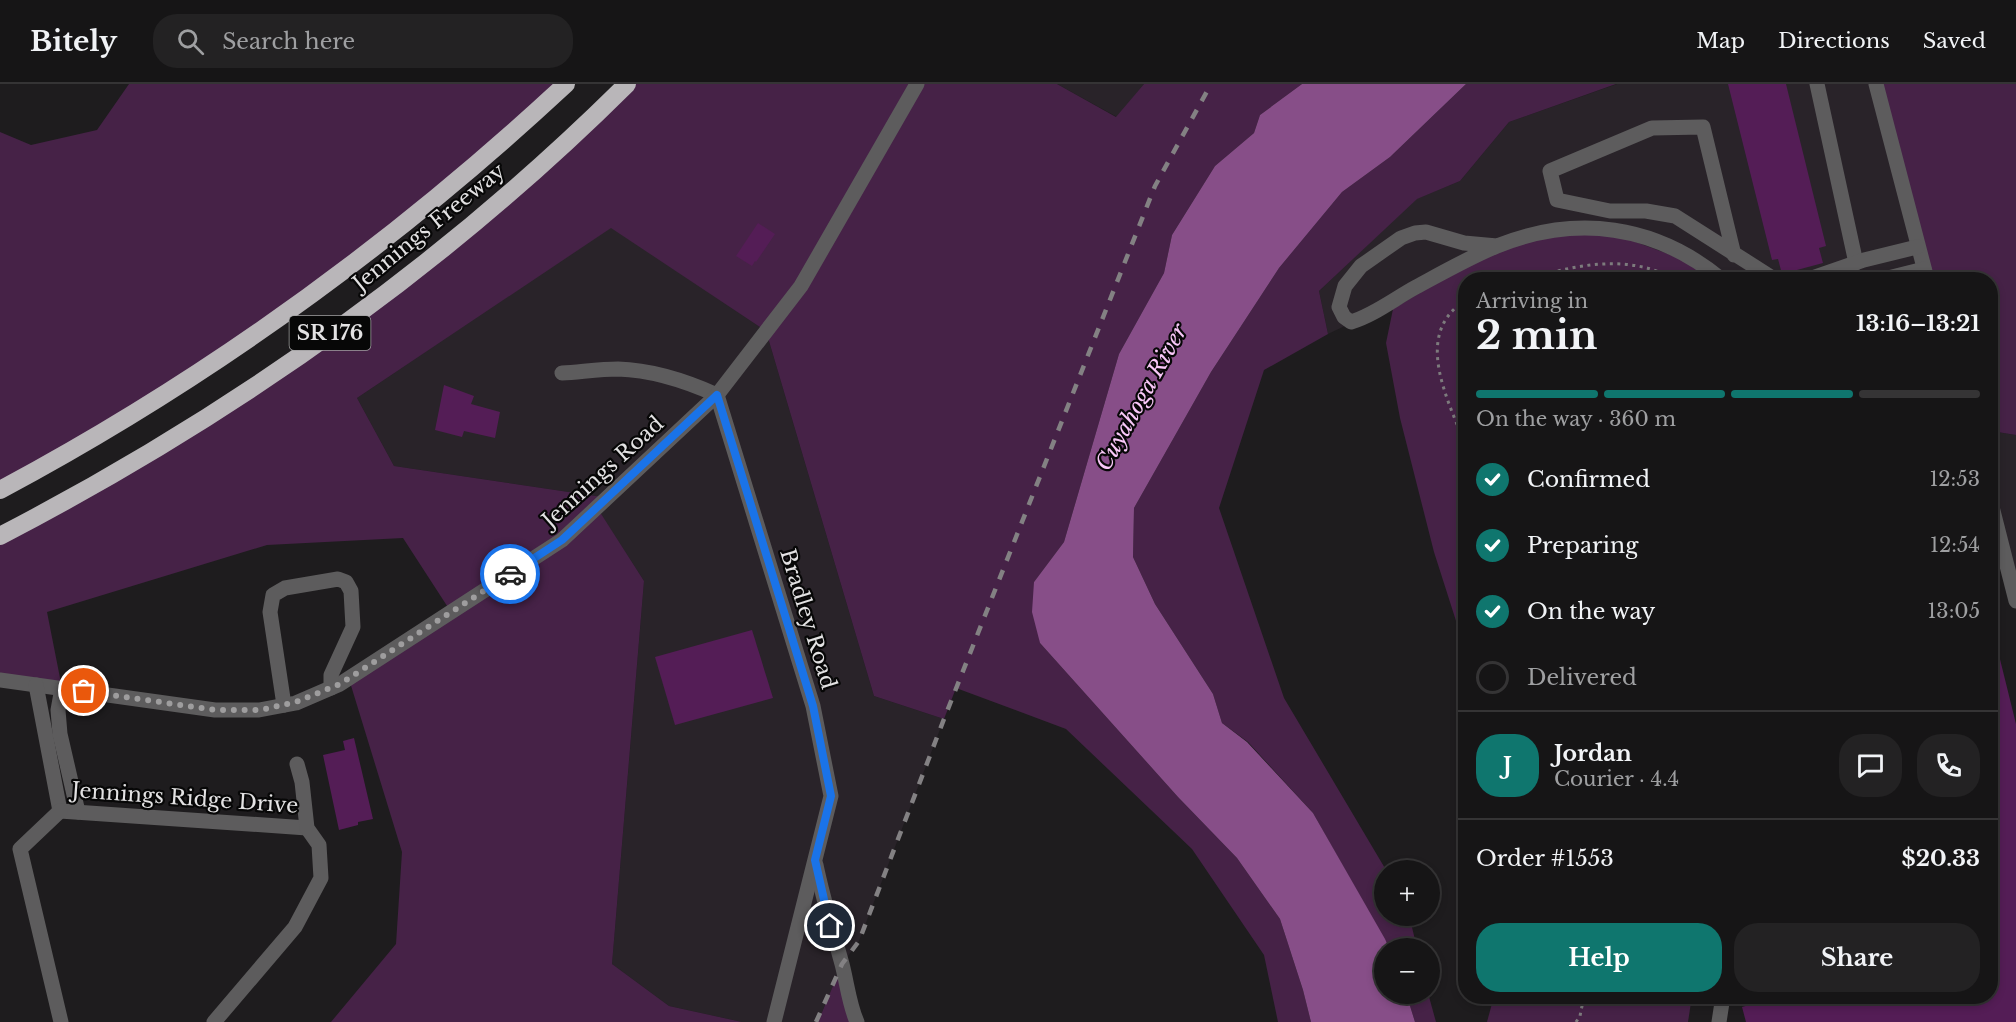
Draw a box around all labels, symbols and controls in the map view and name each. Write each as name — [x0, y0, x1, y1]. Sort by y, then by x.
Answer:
search box — [153, 14, 573, 68]
text: Bitely — [30, 24, 117, 59]
icon: search — [174, 25, 207, 58]
text: Search here — [222, 28, 355, 55]
text: Map — [1696, 28, 1745, 54]
text: Directions — [1778, 28, 1890, 54]
text: Saved — [1923, 28, 1986, 54]
street label: Jennings Freeway — [345, 157, 511, 298]
text: Arriving in — [1476, 289, 1588, 313]
text: 13:16–13:21 — [1856, 310, 1980, 337]
text: 2 min — [1476, 311, 1597, 360]
road number: SR 176 — [290, 316, 370, 350]
water label: Cuyahoga River — [1090, 318, 1193, 475]
text: On the way · 360 m — [1476, 407, 1676, 431]
street label: Jennings Road — [535, 411, 669, 535]
icon: check — [1476, 463, 1509, 496]
text: Confirmed — [1527, 466, 1650, 493]
text: 12:53 — [1929, 467, 1980, 491]
icon: check — [1476, 529, 1509, 562]
text: Preparing — [1527, 532, 1638, 559]
text: 12:54 — [1930, 533, 1980, 557]
courier — [480, 544, 540, 604]
street label: Bradley Road — [774, 546, 842, 692]
icon: car — [494, 558, 527, 591]
icon: check — [1476, 595, 1509, 628]
text: On the way — [1527, 598, 1655, 625]
text: 13:05 — [1927, 599, 1980, 623]
text: Delivered — [1527, 664, 1637, 691]
pin — [58, 665, 109, 716]
icon: bag — [67, 674, 100, 707]
button: chat — [1839, 734, 1902, 797]
button: phone — [1917, 734, 1980, 797]
text: Jordan — [1554, 740, 1632, 767]
text: J — [1503, 752, 1512, 779]
text: Courier · 4.4 — [1554, 767, 1679, 791]
street label: Jennings Ridge Drive — [68, 777, 299, 819]
text: Order #1553 — [1476, 845, 1614, 872]
text: $20.33 — [1902, 845, 1980, 872]
map controls — [1374, 860, 1440, 1004]
button: + — [1374, 860, 1440, 926]
pin — [804, 900, 855, 951]
icon: home — [813, 909, 846, 942]
button: Help — [1476, 923, 1722, 992]
button: Share — [1734, 923, 1980, 992]
button: − — [1374, 938, 1440, 1004]

